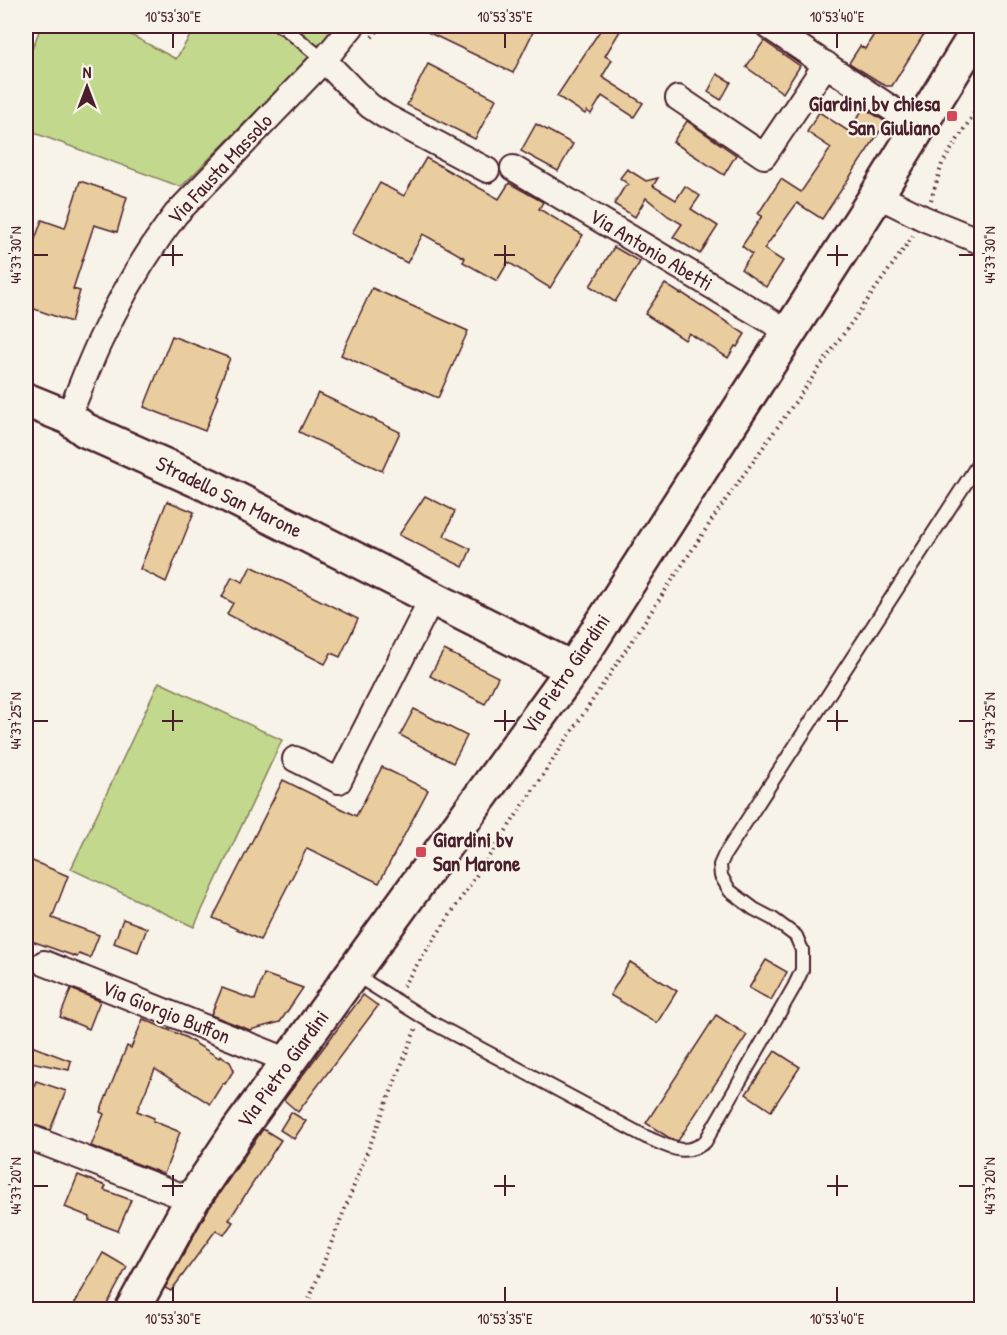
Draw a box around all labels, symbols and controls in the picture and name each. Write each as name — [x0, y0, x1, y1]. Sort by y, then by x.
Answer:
text: 10°53'30"E — [145, 6, 201, 27]
text: 10°53'35"E — [477, 6, 533, 27]
text: 10°53'40"E — [810, 6, 865, 27]
north arrow — [57, 57, 117, 117]
text: N — [83, 61, 92, 83]
place label: Giardini bv chiesa San Giuliano — [809, 89, 941, 142]
street label: Via Fausta Massolo — [161, 107, 279, 230]
marker: Giardini bv chiesa San Giuliano — [945, 109, 959, 123]
street label: Via Antonio Abetti — [584, 201, 718, 298]
text: 44°37'30"N — [5, 226, 26, 284]
text: 44°37'30"N — [979, 226, 1000, 284]
street label: Stradello San Marone — [151, 449, 307, 545]
street label: Via Pietro Giardini — [515, 608, 617, 740]
text: 44°37'25"N — [5, 692, 26, 750]
text: 44°37'25"N — [979, 692, 1000, 750]
place label: Giardini bv San Marone — [433, 825, 521, 878]
marker: Giardini bv San Marone — [414, 845, 428, 859]
street label: Via Giorgio Buffon — [98, 973, 235, 1051]
street label: Via Pietro Giardini — [230, 1004, 335, 1134]
text: 44°37'20"N — [5, 1157, 26, 1215]
text: 44°37'20"N — [979, 1157, 1000, 1215]
text: 10°53'30"E — [145, 1308, 201, 1329]
text: 10°53'35"E — [477, 1308, 533, 1329]
text: 10°53'40"E — [810, 1308, 865, 1329]

